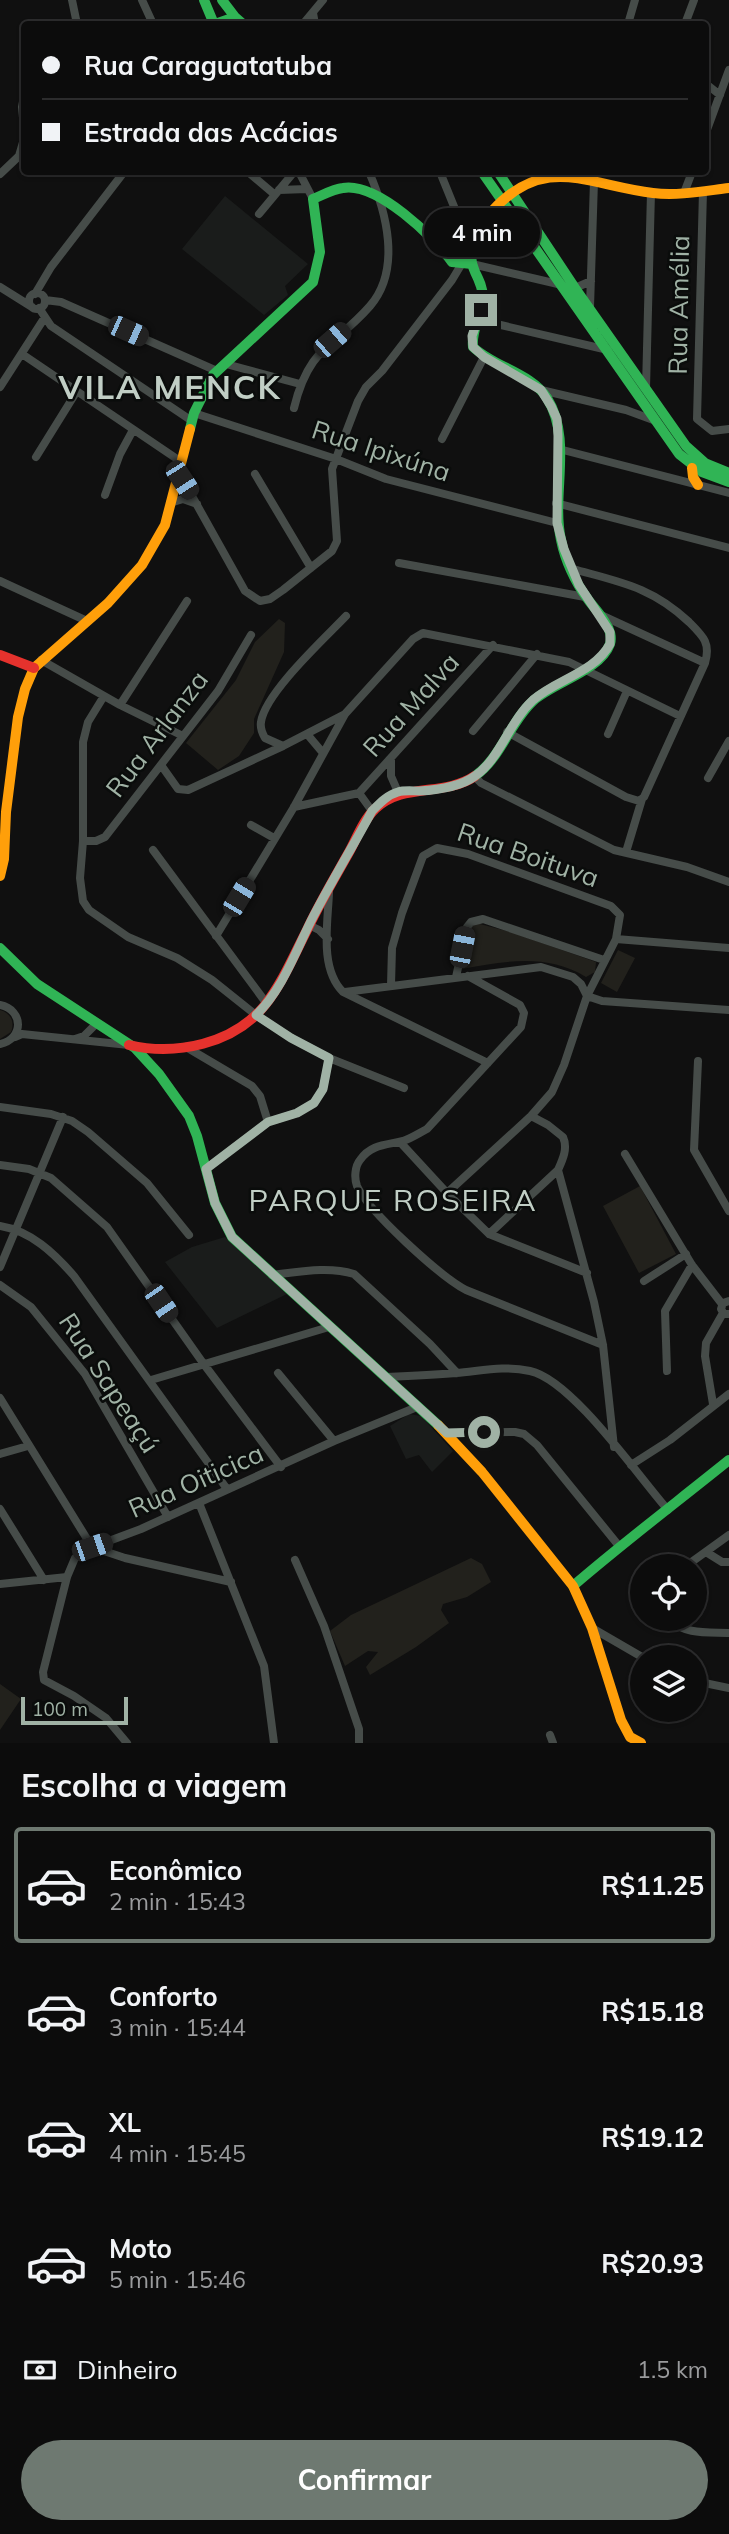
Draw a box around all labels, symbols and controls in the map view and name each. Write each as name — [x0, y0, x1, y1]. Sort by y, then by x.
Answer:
text: Rua Caraguatatuba — [84, 49, 332, 82]
text: Estrada das Acácias — [84, 116, 338, 149]
callout: 4 min — [423, 208, 539, 258]
text: 4 min — [452, 218, 512, 247]
street label: Rua Amélia — [661, 235, 696, 375]
route end — [465, 294, 497, 326]
car — [105, 313, 152, 349]
car — [310, 318, 355, 362]
district label: VILA MENCK — [58, 366, 281, 407]
street label: Rua Ipixúna — [308, 413, 455, 488]
car — [162, 457, 203, 503]
street label: Rua Malva — [355, 646, 466, 763]
street label: Rua Arlanza — [98, 664, 215, 803]
street label: Rua Boituva — [453, 815, 603, 894]
car — [220, 874, 259, 920]
car — [448, 924, 477, 970]
district label: PARQUE ROSEIRA — [249, 1181, 537, 1219]
car — [141, 1280, 182, 1326]
street label: Rua Sapeaçú — [52, 1306, 167, 1459]
route start — [468, 1416, 500, 1448]
street label: Rua Oiticica — [123, 1436, 268, 1525]
car — [69, 1530, 116, 1564]
map controls — [630, 1554, 707, 1722]
button: locate — [630, 1554, 707, 1631]
button: layers — [630, 1645, 707, 1722]
scale bar — [21, 1694, 128, 1726]
text: 100 m — [32, 1697, 88, 1721]
text: Escolha a viagem — [21, 1765, 287, 1805]
icon: car — [25, 1854, 88, 1917]
text: Econômico — [109, 1854, 242, 1887]
text: R$11.25 — [601, 1869, 704, 1902]
text: 2 min · 15:43 — [109, 1887, 246, 1916]
icon: car — [25, 1980, 88, 2043]
text: Conforto — [109, 1980, 218, 2013]
text: R$15.18 — [601, 1995, 704, 2028]
text: 3 min · 15:44 — [109, 2013, 246, 2042]
icon: car — [25, 2106, 88, 2169]
text: XL — [109, 2106, 141, 2139]
text: R$19.12 — [601, 2121, 704, 2154]
text: 4 min · 15:45 — [109, 2139, 246, 2168]
icon: car — [25, 2232, 88, 2295]
text: Moto — [109, 2232, 172, 2265]
text: R$20.93 — [601, 2247, 704, 2280]
text: 5 min · 15:46 — [109, 2265, 246, 2294]
icon: cash — [21, 2351, 59, 2389]
text: Dinheiro — [77, 2353, 178, 2386]
text: 1.5 km — [637, 2355, 708, 2384]
button: Confirmar — [21, 2440, 708, 2520]

